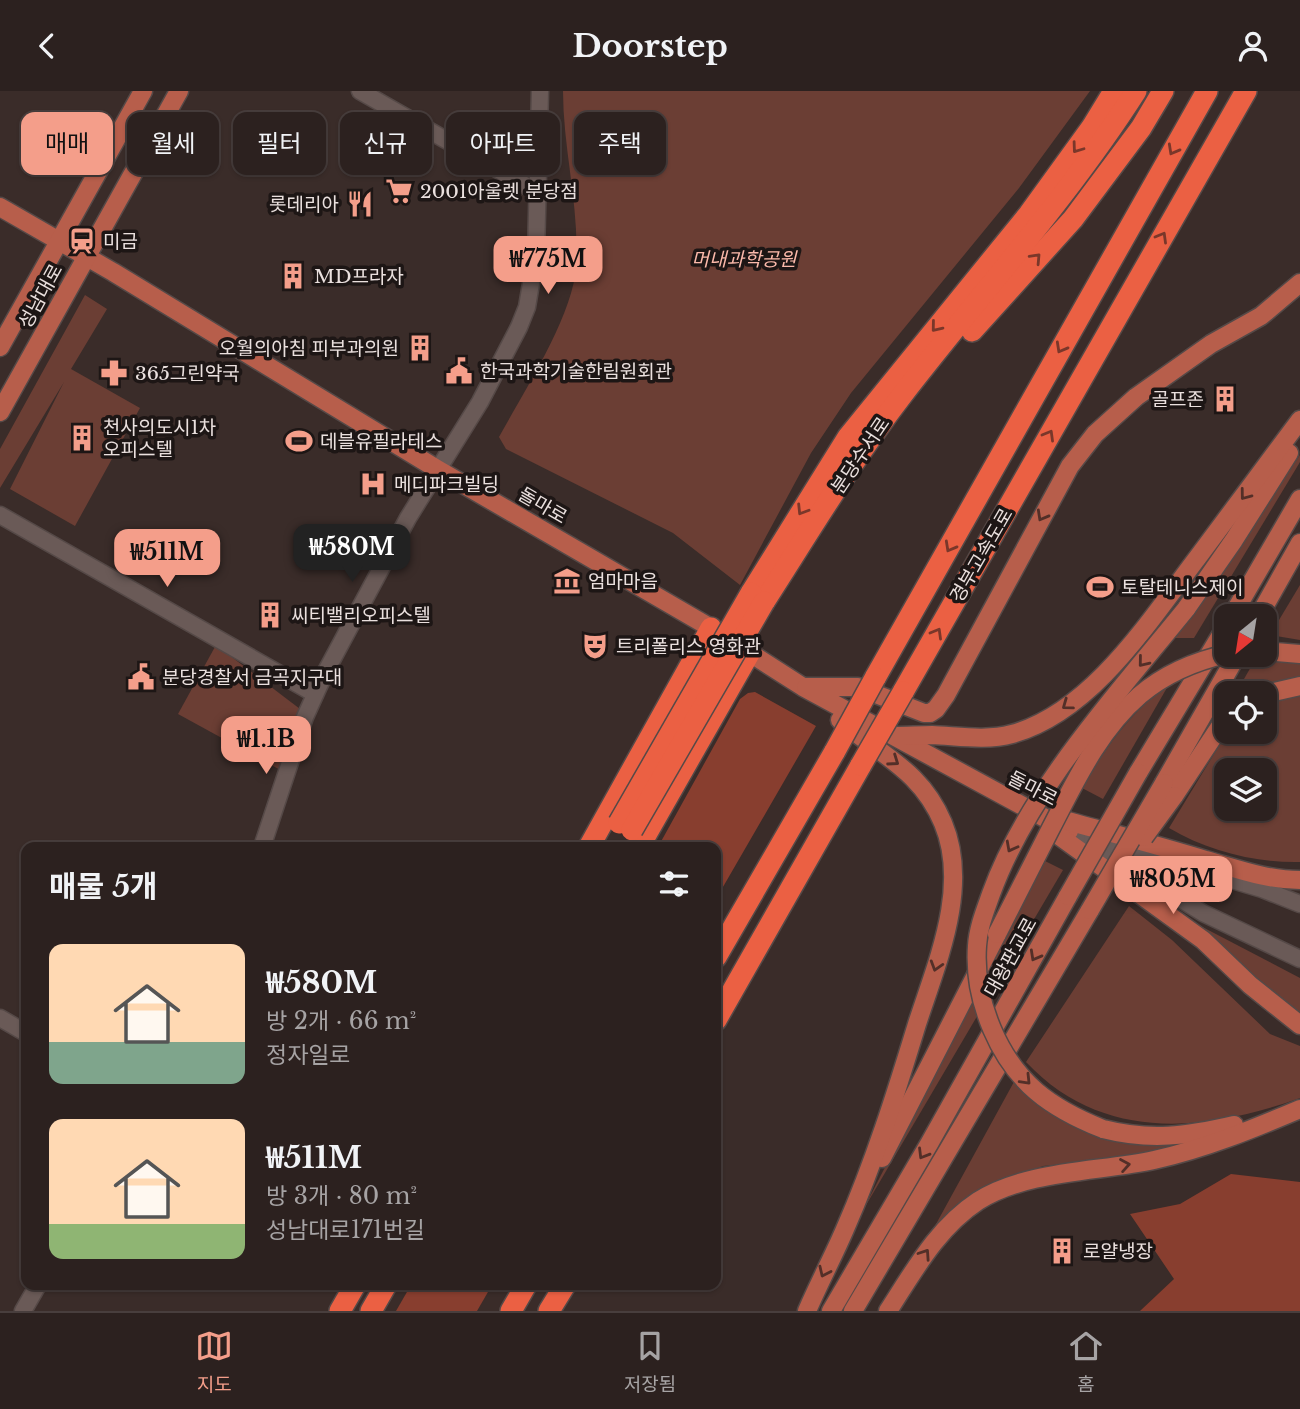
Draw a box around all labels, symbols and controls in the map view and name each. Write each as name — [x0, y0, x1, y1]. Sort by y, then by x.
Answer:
text: Doorstep — [572, 26, 728, 66]
icon: back — [28, 27, 66, 65]
icon: person — [1234, 27, 1272, 65]
chip: 매매 — [21, 112, 113, 175]
chip: 월세 — [127, 112, 219, 175]
chip: 필터 — [233, 112, 326, 175]
chip: 신규 — [340, 112, 432, 175]
chip: 아파트 — [446, 112, 560, 175]
chip: 주택 — [574, 112, 666, 175]
one-way arrow — [1073, 140, 1085, 153]
one-way arrow — [1168, 143, 1181, 156]
supermarket icon: 2001아울렛 분당점 — [384, 176, 414, 206]
place label: 2001아울렛 분당점 — [420, 180, 578, 203]
restaurant icon: 롯데리아 — [345, 189, 375, 219]
place label: 롯데리아 — [269, 193, 339, 216]
station icon: 미금 — [67, 226, 97, 256]
place label: 미금 — [103, 230, 138, 253]
one-way arrow — [1154, 232, 1167, 245]
pin: ₩775M — [499, 237, 597, 296]
text: ₩775M — [509, 245, 587, 273]
park label: 머내과학공원 — [692, 248, 798, 271]
one-way arrow — [1028, 253, 1041, 266]
street label: 성남대로 — [13, 260, 67, 332]
building icon: MD프라자 — [278, 261, 308, 291]
place label: MD프라자 — [314, 265, 404, 288]
one-way arrow — [932, 318, 944, 331]
building icon: 오월의아침 피부과의원 — [405, 333, 435, 363]
place label: 오월의아침 피부과의원 — [219, 337, 399, 360]
one-way arrow — [1056, 341, 1069, 354]
public building icon: 한국과학기술한림원회관 — [444, 356, 474, 386]
pharmacy icon: 365그린약국 — [99, 358, 129, 388]
place label: 한국과학기술한림원회관 — [480, 360, 672, 383]
place label: 365그린약국 — [135, 362, 240, 385]
building icon: 골프존 — [1210, 384, 1240, 414]
place label: 골프존 — [1152, 388, 1204, 411]
street label: 분당수서로 — [826, 413, 894, 498]
place label: 천사의도시1차 오피스텔 — [103, 416, 216, 461]
building icon: 천사의도시1차 오피스텔 — [67, 423, 97, 453]
sports icon: 데블유필라테스 — [284, 426, 314, 456]
place label: 데블유필라테스 — [320, 430, 442, 453]
one-way arrow — [1041, 430, 1054, 442]
hospital icon: 메디파크빌딩 — [358, 469, 388, 499]
place label: 메디파크빌딩 — [394, 473, 499, 496]
street label: 돌마로 — [514, 482, 571, 529]
one-way arrow — [1240, 487, 1253, 499]
one-way arrow — [798, 503, 811, 516]
street label: 경부고속도로 — [945, 504, 1018, 606]
one-way arrow — [1037, 509, 1050, 522]
pin: ₩580M — [303, 525, 401, 584]
pin: ₩511M — [118, 529, 216, 589]
text: ₩580M — [309, 533, 395, 561]
text: ₩511M — [130, 538, 204, 566]
one-way arrow — [945, 539, 958, 552]
museum icon: 엄마마음 — [552, 566, 582, 596]
place label: 엄마마음 — [588, 570, 658, 593]
sports icon: 토탈테니스제이 — [1085, 572, 1115, 602]
place label: 토탈테니스제이 — [1121, 576, 1243, 599]
building icon: 씨티밸리오피스텔 — [255, 600, 285, 630]
place label: 씨티밸리오피스텔 — [291, 604, 431, 627]
north arrow — [1214, 604, 1278, 667]
map controls — [1214, 604, 1277, 821]
one-way arrow — [928, 627, 941, 640]
theatre icon: 트리폴리스 영화관 — [580, 631, 610, 661]
place label: 트리폴리스 영화관 — [616, 635, 761, 658]
one-way arrow — [1139, 654, 1151, 667]
public building icon: 분당경찰서 금곡지구대 — [126, 662, 156, 692]
place label: 분당경찰서 금곡지구대 — [162, 666, 342, 689]
button: locate — [1214, 681, 1277, 744]
one-way arrow — [1062, 697, 1075, 709]
pin: ₩1.1B — [217, 717, 315, 776]
text: ₩1.1B — [237, 725, 295, 753]
one-way arrow — [886, 753, 899, 765]
button: layers — [1214, 758, 1277, 821]
street label: 돌마로 — [1004, 766, 1061, 811]
one-way arrow — [1006, 840, 1020, 853]
pin: ₩805M — [1124, 857, 1222, 916]
icon: filters — [655, 865, 693, 903]
text: ₩805M — [1130, 865, 1216, 893]
text: 매물 5개 — [49, 868, 158, 905]
street label: 대왕판교로 — [979, 913, 1042, 1001]
one-way arrow — [1030, 949, 1043, 961]
one-way arrow — [929, 960, 944, 972]
text: ₩580M — [266, 964, 377, 1001]
icon: home — [105, 972, 189, 1056]
text: 방 2개 · 66 m² — [266, 1007, 416, 1035]
text: 정자일로 — [266, 1041, 351, 1069]
one-way arrow — [1017, 1072, 1030, 1085]
text: ₩511M — [266, 1139, 362, 1176]
icon: home — [105, 1147, 189, 1231]
one-way arrow — [918, 1147, 931, 1160]
one-way arrow — [1119, 1159, 1131, 1174]
text: 방 3개 · 80 m² — [266, 1182, 417, 1210]
text: 성남대로171번길 — [266, 1216, 425, 1244]
building icon: 로얄냉장 — [1047, 1236, 1077, 1266]
place label: 로얄냉장 — [1083, 1240, 1153, 1263]
one-way arrow — [917, 1249, 929, 1262]
one-way arrow — [818, 1265, 832, 1277]
tab: 지도 — [195, 1327, 233, 1396]
tab: 저장됨 — [624, 1327, 676, 1396]
tab: 홈 — [1067, 1327, 1105, 1396]

